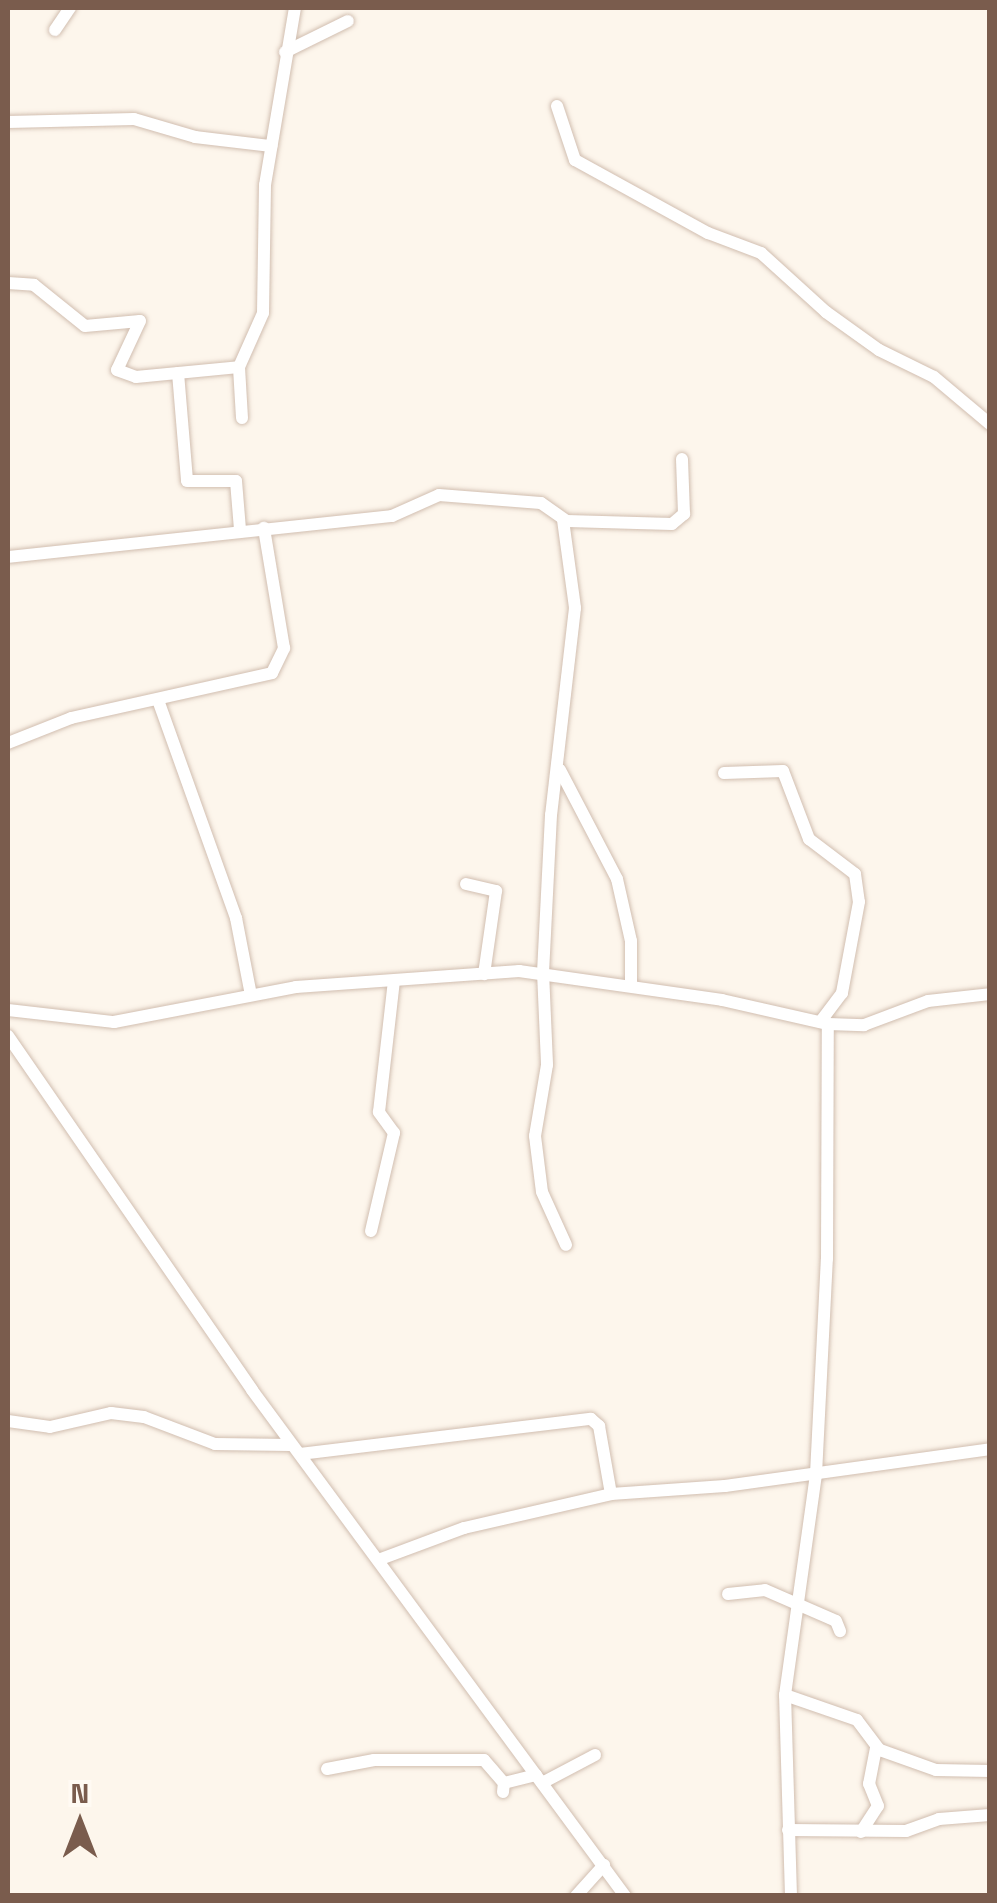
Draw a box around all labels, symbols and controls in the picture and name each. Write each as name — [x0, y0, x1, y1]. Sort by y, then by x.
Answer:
north arrow — [30, 1773, 130, 1873]
text: N — [71, 1775, 89, 1811]

